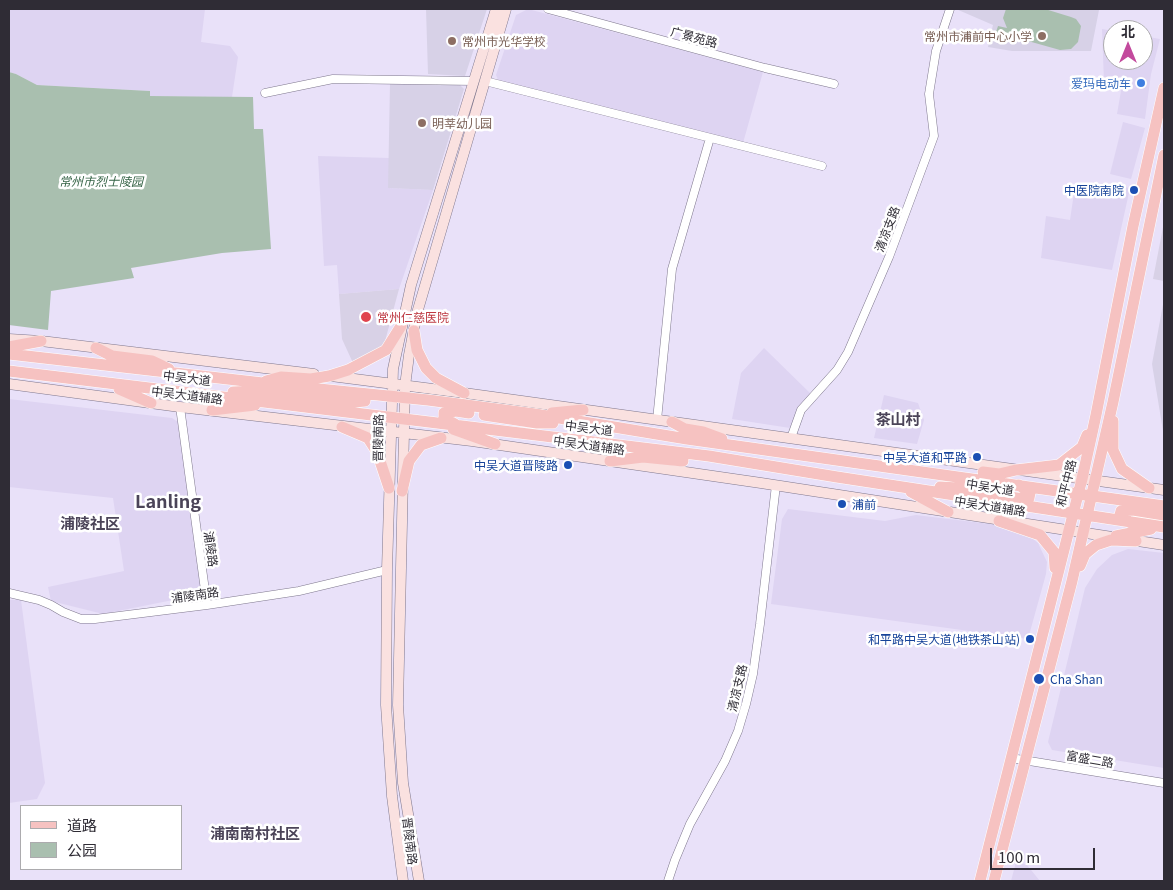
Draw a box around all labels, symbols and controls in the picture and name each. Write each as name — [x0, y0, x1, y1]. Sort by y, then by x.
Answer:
north arrow — [1103, 20, 1153, 70]
text: 北 — [1121, 21, 1135, 41]
street label: 广景苑路 — [669, 24, 719, 50]
place label: 常州市浦前中心小学 — [924, 29, 1032, 43]
marker: 常州市浦前中心小学 — [1036, 30, 1048, 42]
place label: 常州市光华学校 — [462, 34, 546, 48]
marker: 常州市光华学校 — [446, 35, 458, 47]
place label: 爱玛电动车 — [1071, 76, 1131, 90]
marker: 爱玛电动车 — [1135, 77, 1147, 89]
place label: 明莘幼儿园 — [432, 116, 492, 130]
marker: 明莘幼儿园 — [416, 117, 428, 129]
park label: 常州市烈士陵园 — [59, 174, 143, 188]
place label: 中医院南院 — [1064, 183, 1124, 197]
marker: 中医院南院 — [1128, 184, 1140, 196]
street label: 清凉支路 — [872, 204, 902, 254]
marker: 常州仁慈医院 — [359, 310, 373, 324]
place label: 常州仁慈医院 — [377, 310, 449, 324]
street label: 中吴大道 — [162, 368, 212, 388]
street label: 中吴大道辅路 — [150, 383, 224, 407]
district label: 茶山村 — [876, 410, 920, 428]
street label: 晋陵南路 — [370, 414, 386, 462]
street label: 中吴大道 — [564, 418, 614, 438]
street label: 中吴大道辅路 — [552, 433, 626, 457]
place label: 中吴大道和平路 — [883, 450, 967, 464]
marker: 中吴大道和平路 — [971, 451, 983, 463]
place label: 中吴大道晋陵路 — [474, 458, 558, 472]
street label: 和平中路 — [1053, 458, 1079, 508]
marker: 中吴大道晋陵路 — [562, 459, 574, 471]
street label: 中吴大道 — [965, 476, 1015, 498]
district label: Lanling — [135, 490, 201, 512]
street label: 中吴大道辅路 — [953, 493, 1027, 519]
place label: 浦前 — [852, 497, 876, 511]
marker: 浦前 — [836, 498, 848, 510]
district label: 浦陵社区 — [60, 514, 120, 532]
street label: 浦陵路 — [201, 530, 221, 568]
street label: 浦陵南路 — [170, 585, 220, 605]
place label: 和平路中吴大道(地铁茶山站) — [868, 632, 1020, 646]
marker: 和平路中吴大道(地铁茶山站) — [1024, 633, 1036, 645]
street label: 清凉支路 — [725, 663, 749, 713]
marker: Cha Shan — [1032, 672, 1046, 686]
place label: Cha Shan — [1050, 672, 1103, 686]
street label: 富盛二路 — [1065, 748, 1115, 770]
legend — [20, 805, 182, 870]
text: 道路 — [67, 814, 97, 835]
street label: 晋陵南路 — [400, 816, 420, 866]
district label: 浦南南村社区 — [210, 824, 300, 842]
scale bar — [993, 838, 1098, 870]
text: 公园 — [67, 839, 97, 860]
text: 100 m — [998, 846, 1040, 867]

